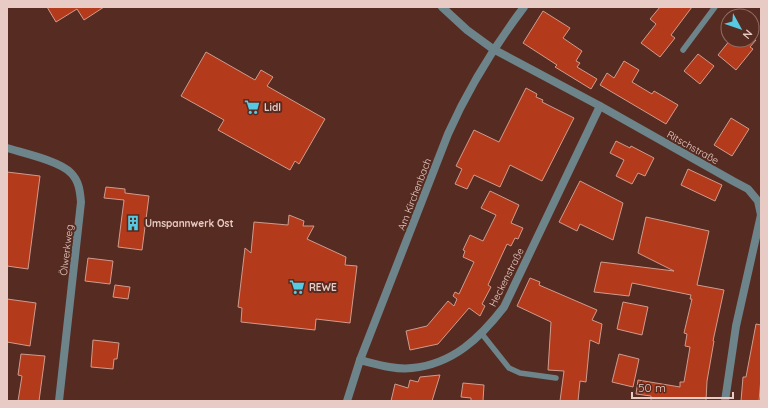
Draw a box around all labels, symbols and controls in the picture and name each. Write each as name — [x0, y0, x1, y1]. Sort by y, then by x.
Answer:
north arrow — [720, 8, 760, 48]
text: N — [740, 27, 756, 42]
supermarket icon: Lidl — [243, 98, 261, 116]
place label: Lidl — [264, 101, 281, 114]
street label: Ritschstraße — [664, 128, 721, 167]
street label: Am Kirchenbach — [395, 156, 434, 232]
building icon: Umspannwerk Ost — [124, 214, 142, 232]
place label: Umspannwerk Ost — [145, 217, 233, 230]
street label: Ölwerkweg — [57, 224, 76, 276]
street label: Heckenstraße — [486, 245, 527, 309]
supermarket icon: REWE — [288, 278, 306, 296]
place label: REWE — [309, 281, 337, 294]
scale bar — [632, 374, 733, 400]
text: 50 m — [638, 380, 666, 395]

